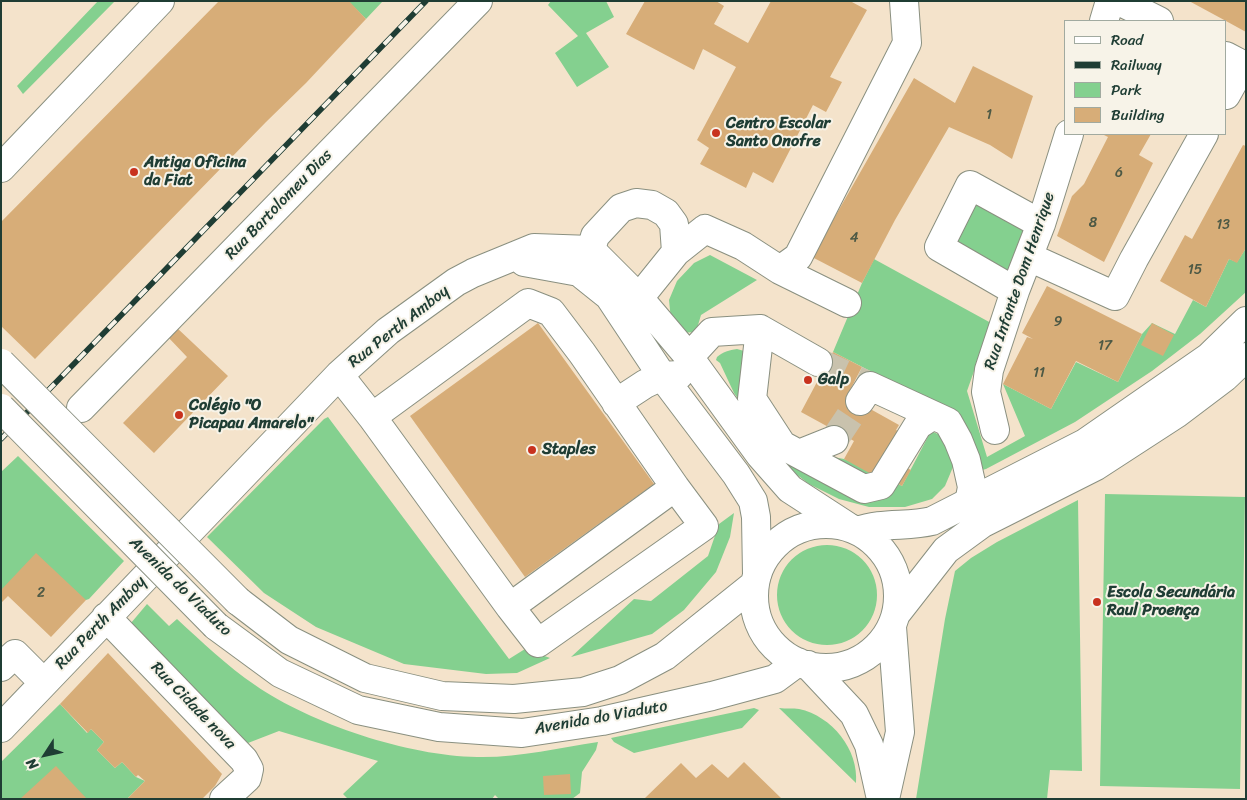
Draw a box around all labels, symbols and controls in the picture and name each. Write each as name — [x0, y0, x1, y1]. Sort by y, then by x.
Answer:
legend — [1064, 20, 1227, 135]
text: Road — [1111, 27, 1143, 53]
text: Railway — [1111, 52, 1162, 78]
text: Park — [1111, 77, 1142, 103]
text: Building — [1111, 102, 1165, 128]
house number: 1 — [986, 107, 992, 123]
place label: Centro Escolar Santo Onofre — [726, 114, 830, 152]
marker: Centro Escolar Santo Onofre — [710, 127, 722, 139]
street label: Rua Bartolomeu Dias — [222, 146, 336, 264]
place label: Antiga Oficina da Fiat — [144, 153, 246, 191]
house number: 6 — [1115, 165, 1123, 181]
marker: Antiga Oficina da Fiat — [128, 166, 140, 178]
street label: Rua Infante Dom Henrique — [981, 190, 1059, 372]
house number: 8 — [1089, 215, 1097, 231]
house number: 13 — [1216, 217, 1230, 233]
house number: 4 — [850, 230, 858, 246]
house number: 15 — [1188, 262, 1202, 278]
street label: Rua Perth Amboy — [345, 282, 453, 372]
house number: 9 — [1054, 314, 1062, 330]
house number: 17 — [1098, 338, 1112, 354]
house number: 11 — [1033, 365, 1045, 381]
place label: Galp — [818, 370, 849, 390]
marker: Galp — [802, 374, 814, 386]
place label: Colégio "O Picapau Amarelo" — [189, 396, 313, 434]
marker: Colégio "O Picapau Amarelo" — [173, 409, 185, 421]
place label: Staples — [542, 440, 596, 460]
marker: Staples — [526, 444, 538, 456]
street label: Avenida do Viaduto — [125, 533, 235, 641]
street label: Rua Perth Amboy — [52, 572, 150, 674]
place label: Escola Secundária Raul Proença — [1107, 583, 1235, 621]
house number: 2 — [37, 585, 45, 601]
marker: Escola Secundária Raul Proença — [1091, 596, 1103, 608]
street label: Rua Cidade nova — [147, 658, 239, 754]
street label: Avenida do Viaduto — [533, 697, 669, 739]
north arrow — [20, 730, 70, 780]
text: N — [19, 753, 45, 775]

